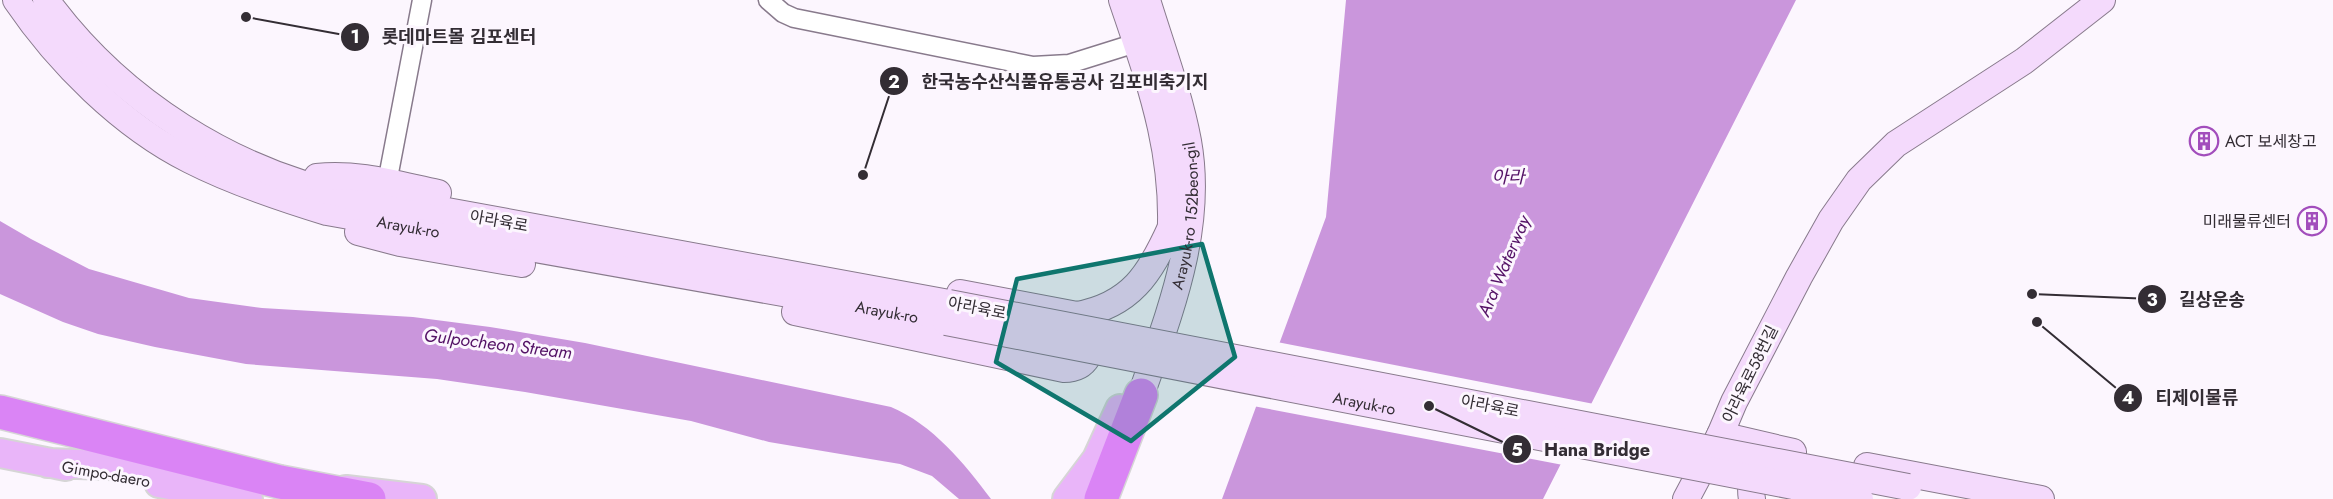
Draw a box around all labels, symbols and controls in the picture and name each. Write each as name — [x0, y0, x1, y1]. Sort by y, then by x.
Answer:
callout: 롯데마트몰 김포센터 — [340, 19, 549, 55]
text: 1 — [350, 24, 360, 50]
text: 롯데마트몰 김포센터 — [382, 24, 536, 50]
callout: 한국농수산식품유통공사 김포비축기지 — [879, 63, 1220, 99]
text: 2 — [888, 69, 900, 95]
text: 한국농수산식품유통공사 김포비축기지 — [922, 69, 1208, 95]
building icon: ACT 보세창고 — [2188, 125, 2220, 157]
place label: ACT 보세창고 — [2225, 130, 2317, 153]
street label: Arayuk-ro 152beon-gil — [1165, 140, 1204, 292]
water label: 아라 — [1491, 164, 1527, 190]
street label: 아라육로 — [468, 205, 530, 237]
building icon: 미래물류센터 — [2296, 205, 2328, 237]
street label: Arayuk-ro — [375, 210, 442, 243]
water label: Ara Waterway — [1471, 210, 1537, 321]
place label: 미래물류센터 — [2203, 210, 2291, 233]
callout: 길상운송 — [2137, 281, 2257, 317]
text: 3 — [2146, 287, 2158, 313]
text: 길상운송 — [2179, 287, 2245, 313]
street label: 아라육로 — [946, 291, 1008, 325]
street label: Arayuk-ro — [853, 295, 920, 328]
street label: 아라육로58번길 — [1716, 321, 1784, 427]
water label: Gulpocheon Stream — [423, 322, 573, 366]
callout: 티제이물류 — [2113, 380, 2250, 416]
text: 4 — [2122, 385, 2134, 411]
text: 티제이물류 — [2156, 385, 2238, 411]
street label: Arayuk-ro — [1331, 386, 1398, 420]
street label: 아라육로 — [1459, 389, 1521, 423]
callout: Hana Bridge — [1502, 431, 1662, 467]
text: 5 — [1511, 437, 1523, 463]
text: Hana Bridge — [1544, 437, 1650, 463]
street label: Gimpo-daero — [60, 455, 152, 493]

